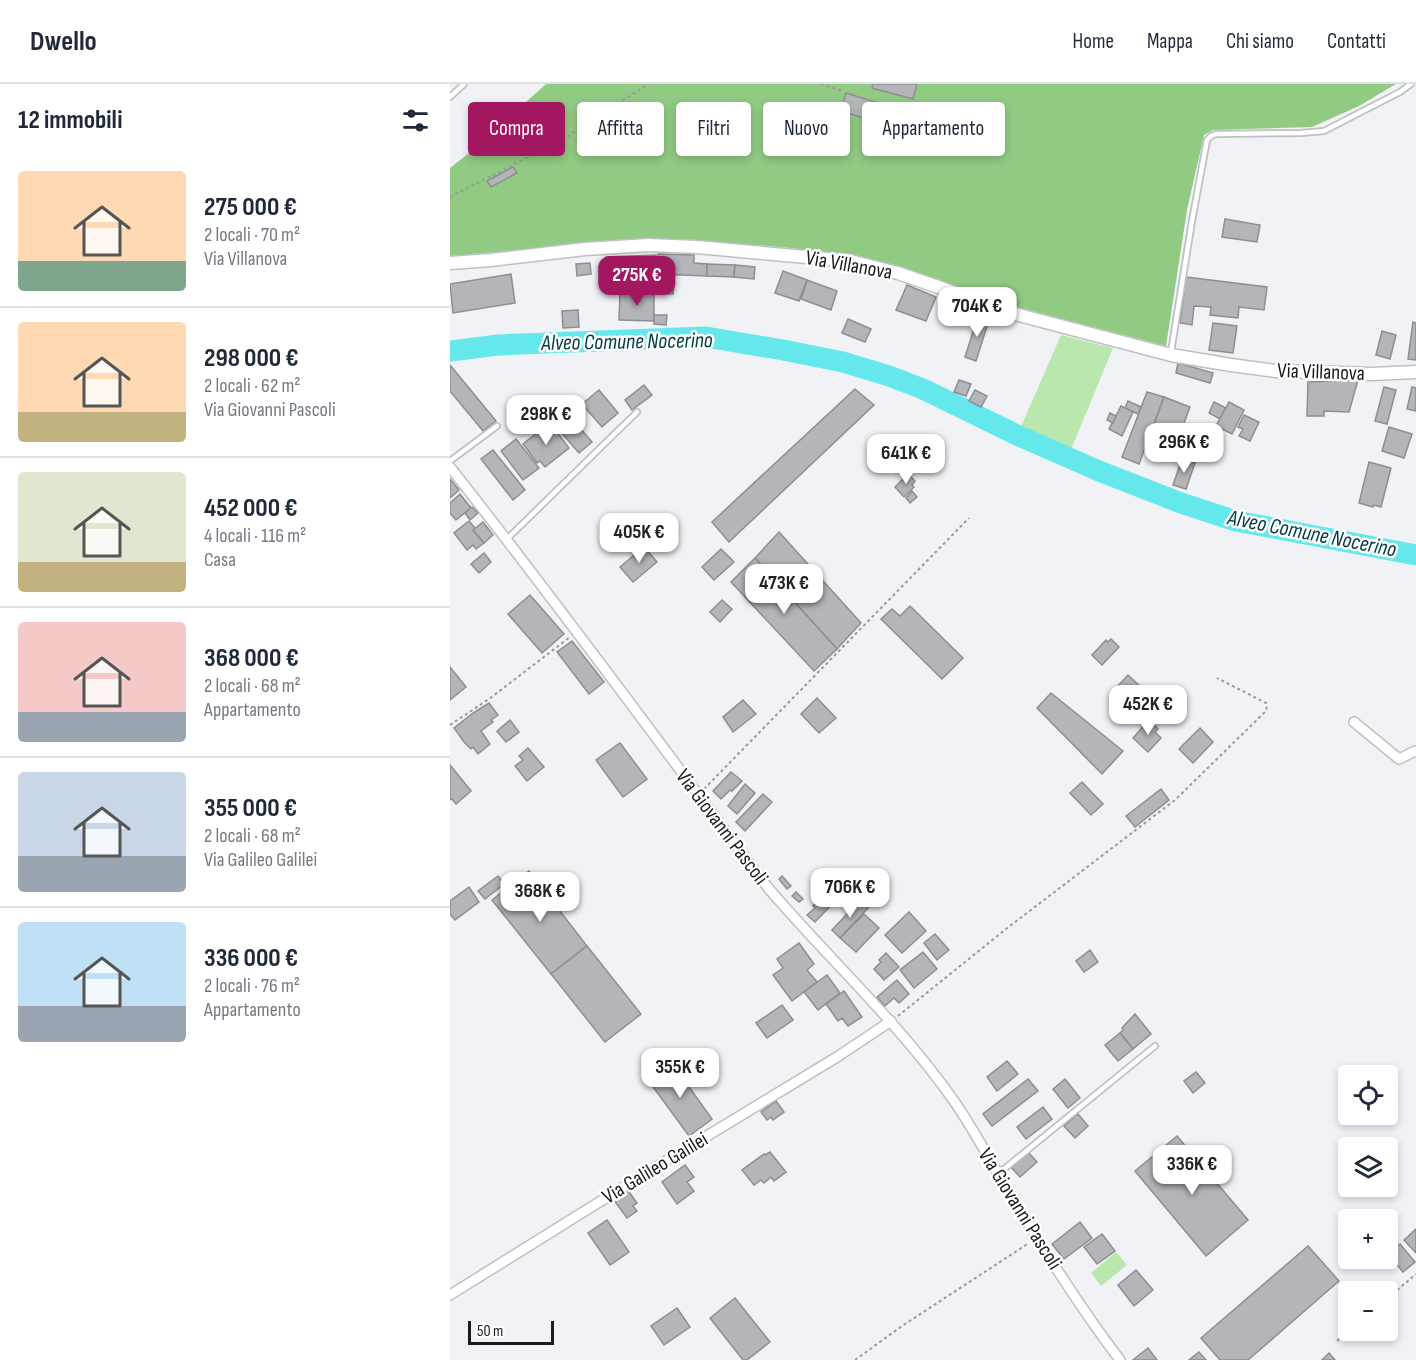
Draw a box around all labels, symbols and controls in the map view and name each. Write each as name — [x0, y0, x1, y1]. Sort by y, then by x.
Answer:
text: Dwello — [30, 25, 97, 58]
text: Home — [1073, 29, 1114, 54]
text: Mappa — [1147, 29, 1193, 54]
text: Chi siamo — [1226, 29, 1294, 54]
text: Contatti — [1327, 29, 1386, 54]
chip: Compra — [468, 102, 565, 156]
chip: Affitta — [577, 102, 664, 156]
chip: Filtri — [676, 102, 751, 156]
chip: Nuovo — [763, 102, 850, 156]
chip: Appartamento — [862, 102, 1005, 156]
icon: filters — [399, 104, 432, 137]
text: 12 immobili — [18, 105, 122, 136]
text: 275 000 € — [204, 192, 297, 223]
icon: home — [66, 195, 138, 267]
text: 2 locali · 70 m² — [204, 223, 300, 247]
street label: Via Villanova — [804, 245, 894, 285]
text: Via Villanova — [204, 247, 287, 271]
pin: 275K € — [588, 256, 686, 307]
text: 275K € — [612, 263, 662, 287]
pin: 704K € — [928, 287, 1026, 338]
text: 704K € — [952, 294, 1002, 318]
water label: Alveo Comune Nocerino — [540, 327, 713, 357]
text: 298 000 € — [204, 343, 299, 374]
icon: home — [66, 346, 138, 418]
street label: Via Villanova — [1277, 358, 1365, 386]
text: 2 locali · 62 m² — [204, 374, 301, 398]
pin: 298K € — [497, 395, 595, 446]
text: Via Giovanni Pascoli — [204, 398, 336, 422]
text: 298K € — [521, 402, 571, 426]
pin: 296K € — [1135, 423, 1233, 474]
text: 296K € — [1159, 430, 1209, 454]
pin: 641K € — [857, 434, 955, 485]
text: 641K € — [881, 441, 931, 465]
text: 452 000 € — [204, 493, 297, 524]
icon: home — [66, 496, 138, 568]
water label: Alveo Comune Nocerino — [1224, 504, 1399, 564]
pin: 405K € — [590, 513, 688, 564]
text: 405K € — [614, 520, 664, 544]
text: 4 locali · 116 m² — [204, 524, 306, 548]
text: Casa — [204, 548, 236, 572]
pin: 473K € — [735, 564, 833, 615]
text: 473K € — [759, 571, 809, 595]
text: 368 000 € — [204, 643, 299, 674]
icon: home — [66, 646, 138, 718]
text: 2 locali · 68 m² — [204, 674, 301, 698]
pin: 452K € — [1099, 685, 1197, 736]
text: 452K € — [1123, 692, 1173, 716]
text: Appartamento — [204, 698, 301, 722]
street label: Via Giovanni Pascoli — [670, 764, 774, 890]
text: 355 000 € — [204, 793, 297, 824]
icon: home — [66, 796, 138, 868]
text: 2 locali · 68 m² — [204, 824, 301, 848]
text: Via Galileo Galilei — [204, 848, 317, 872]
pin: 706K € — [801, 868, 899, 919]
pin: 368K € — [491, 872, 589, 923]
text: 706K € — [825, 875, 875, 899]
text: 368K € — [514, 879, 566, 903]
text: 336 000 € — [204, 943, 298, 974]
icon: home — [66, 946, 138, 1018]
text: 2 locali · 76 m² — [204, 974, 300, 998]
text: Appartamento — [204, 998, 301, 1022]
pin: 355K € — [631, 1048, 729, 1099]
text: 355K € — [655, 1055, 705, 1079]
map controls — [1338, 1065, 1398, 1341]
button: locate — [1338, 1065, 1398, 1125]
street label: Via Galileo Galilei — [598, 1127, 712, 1209]
button: layers — [1338, 1137, 1398, 1197]
street label: Via Giovanni Pascoli — [973, 1144, 1067, 1274]
pin: 336K € — [1143, 1145, 1241, 1196]
text: 336K € — [1167, 1152, 1217, 1176]
button: + — [1338, 1209, 1398, 1269]
button: − — [1338, 1281, 1398, 1341]
scale bar — [468, 1318, 554, 1346]
text: 50 m — [477, 1322, 503, 1341]

